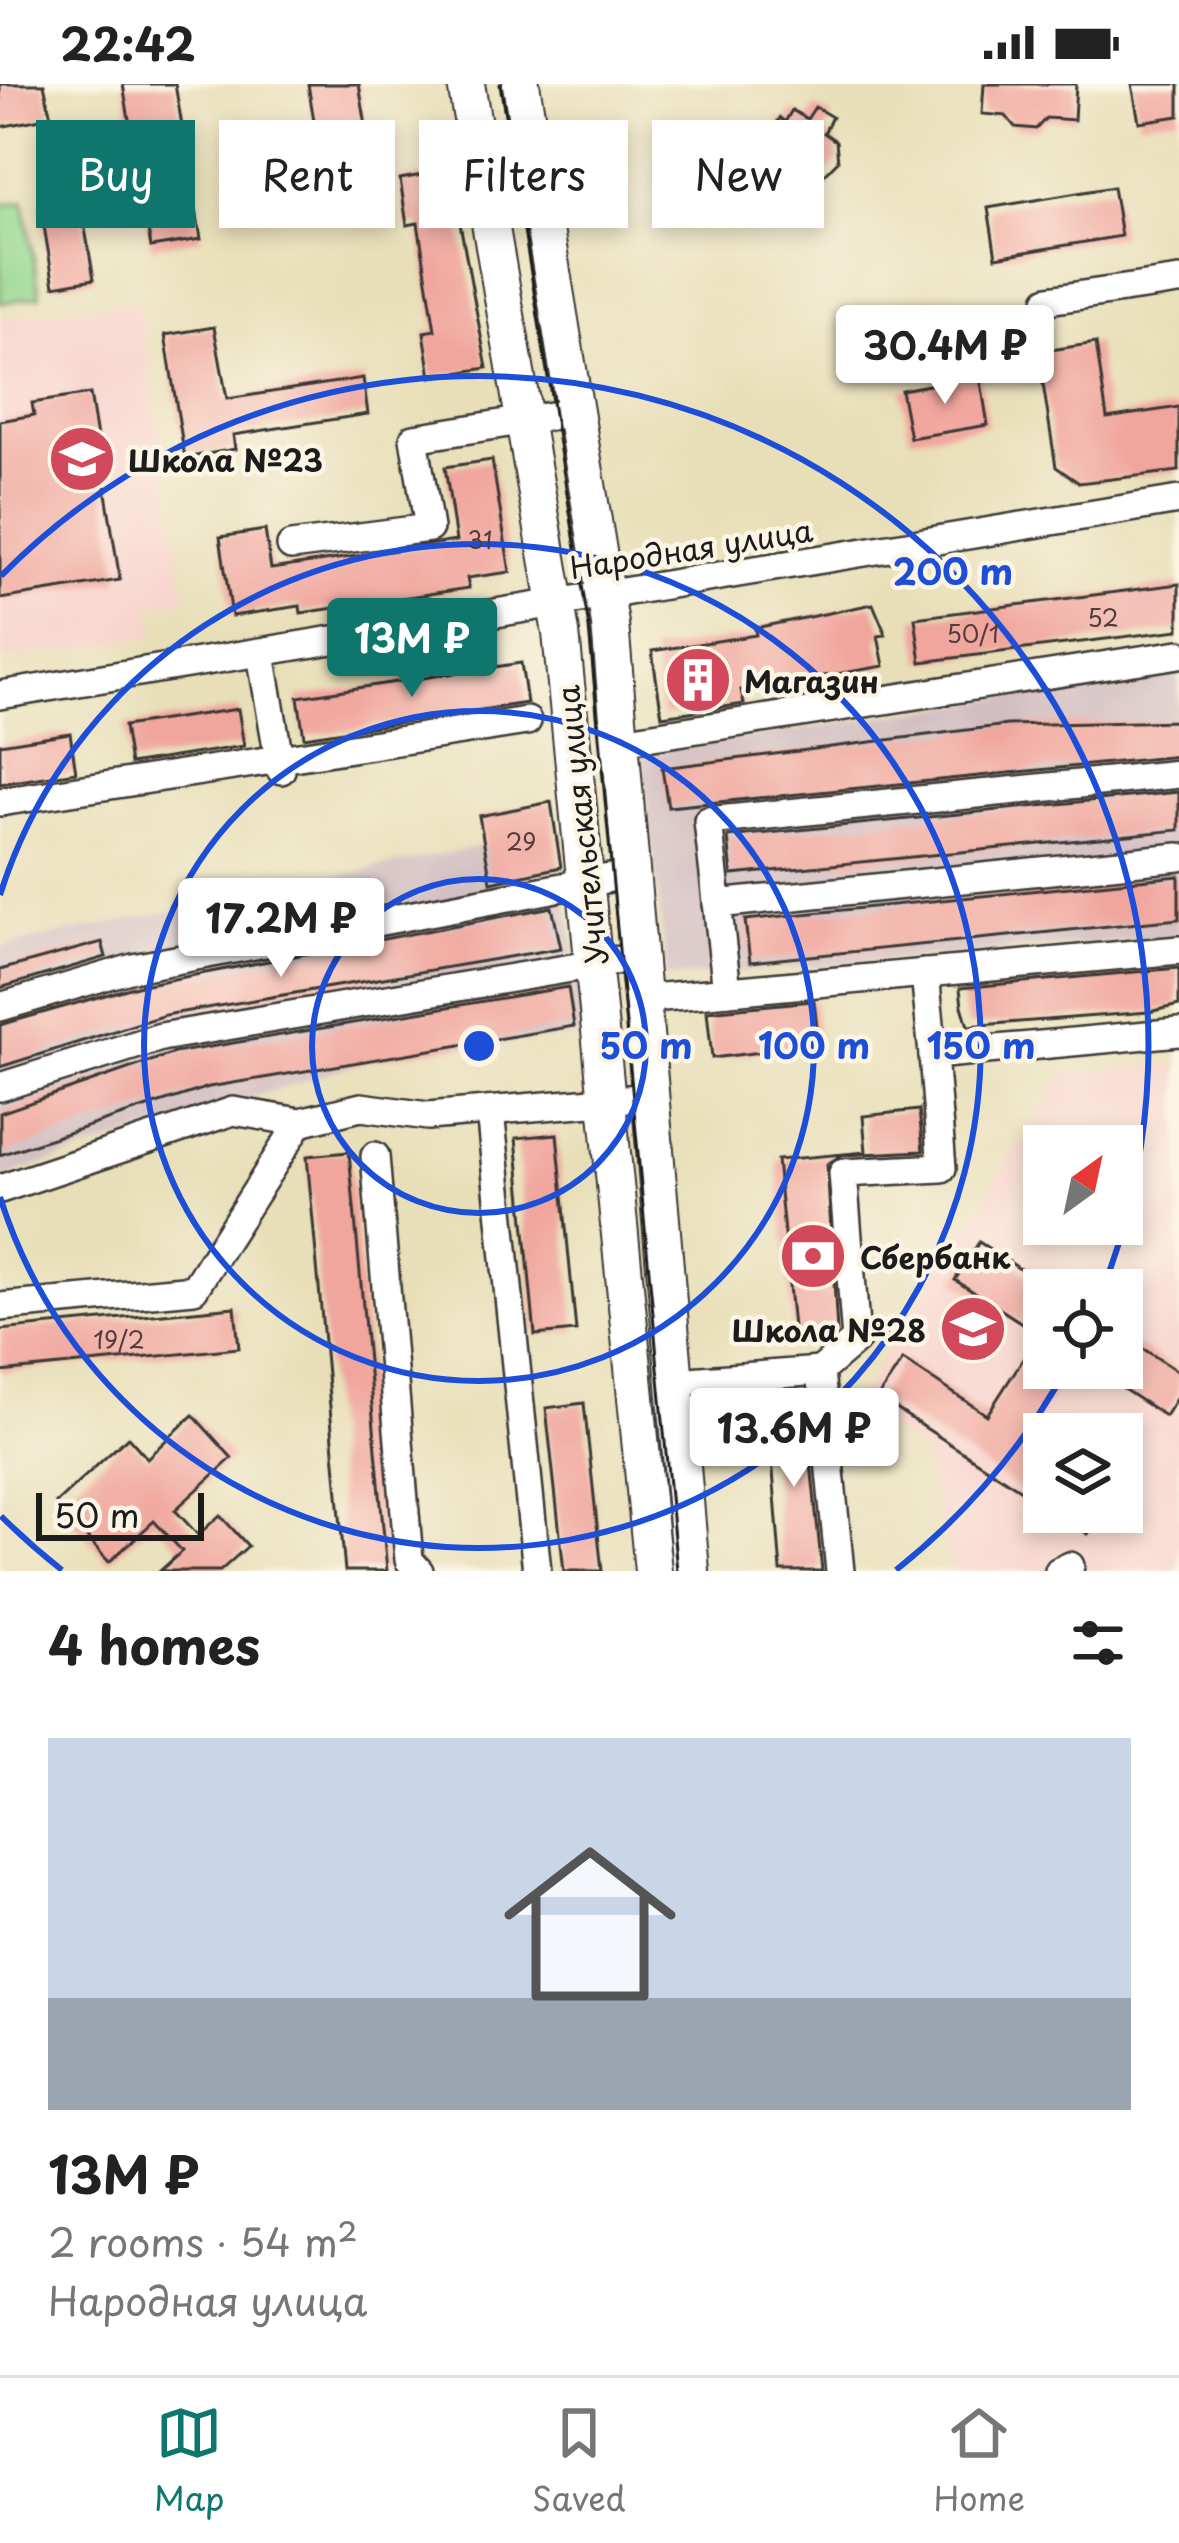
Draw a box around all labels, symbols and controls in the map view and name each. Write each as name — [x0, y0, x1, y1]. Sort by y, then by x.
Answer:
text: 22:42 — [60, 8, 196, 76]
chip: Buy — [36, 120, 195, 228]
chip: Rent — [219, 120, 395, 228]
chip: Filters — [419, 120, 628, 228]
chip: New — [652, 120, 824, 228]
pin: 30.4M ₽ — [834, 305, 1056, 407]
text: 30.4M ₽ — [863, 314, 1027, 373]
school or university icon: Школа №23 — [47, 424, 117, 494]
place label: Школа №23 — [128, 437, 323, 482]
street label: Народная улица — [566, 507, 816, 589]
house number: 31 — [467, 521, 493, 557]
text: 200 m — [893, 543, 1013, 597]
pin: 13M ₽ — [328, 598, 496, 700]
house number: 52 — [1087, 599, 1119, 635]
text: 13M ₽ — [354, 607, 470, 666]
house number: 50/1 — [946, 615, 1000, 651]
building icon: Магазин — [663, 645, 733, 715]
place label: Магазин — [744, 658, 879, 703]
street label: Учительская улица — [544, 683, 618, 967]
house number: 29 — [506, 823, 536, 859]
pin: 17.2M ₽ — [170, 878, 392, 980]
text: 17.2M ₽ — [205, 887, 357, 946]
text: 50 m — [599, 1017, 693, 1071]
text: 100 m — [758, 1017, 870, 1071]
text: 150 m — [926, 1017, 1036, 1071]
centre of rings — [458, 1025, 500, 1067]
north arrow — [1023, 1125, 1143, 1245]
map controls — [1023, 1125, 1143, 1533]
bank icon: Сбербанк — [778, 1221, 848, 1291]
place label: Сбербанк — [860, 1234, 1011, 1279]
button: locate — [1023, 1269, 1143, 1389]
school or university icon: Школа №28 — [938, 1294, 1008, 1364]
place label: Школа №28 — [732, 1307, 926, 1352]
house number: 19/2 — [93, 1321, 145, 1357]
pin: 13.6M ₽ — [683, 1388, 905, 1490]
text: 13.6M ₽ — [717, 1397, 871, 1456]
button: layers — [1023, 1413, 1143, 1533]
scale bar — [36, 1487, 204, 1540]
text: 50 m — [54, 1489, 140, 1539]
text: 4 homes — [48, 1605, 260, 1682]
icon: filters — [1065, 1610, 1131, 1676]
icon: home — [482, 1816, 698, 2032]
text: 13M ₽ — [48, 2134, 199, 2211]
text: 2 rooms · 54 m² — [48, 2211, 358, 2270]
text: Народная улица — [48, 2270, 367, 2329]
tab: Map — [154, 2400, 224, 2522]
tab: Saved — [532, 2400, 626, 2522]
tab: Home — [933, 2400, 1025, 2522]

